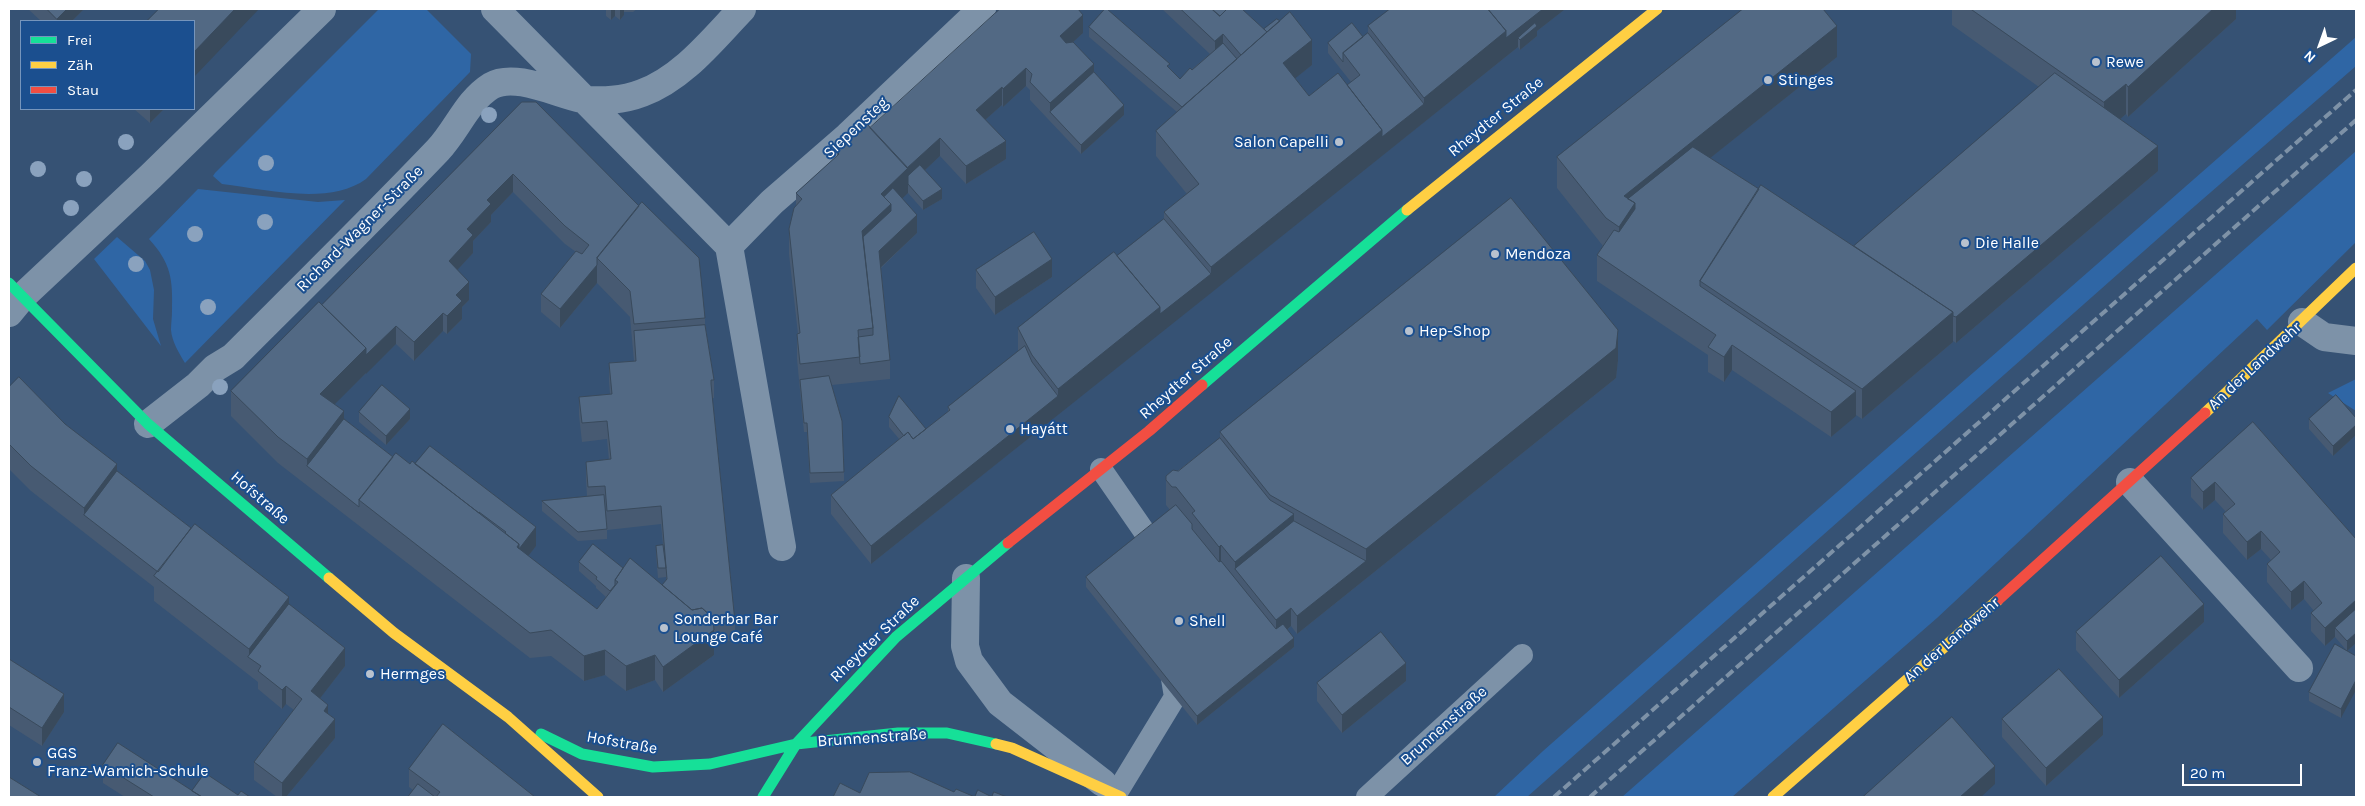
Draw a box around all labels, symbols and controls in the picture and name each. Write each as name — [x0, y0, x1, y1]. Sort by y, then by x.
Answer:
legend — [20, 20, 195, 110]
north arrow — [2295, 20, 2345, 70]
text: Frei — [67, 31, 92, 49]
text: N — [2300, 47, 2319, 66]
place label: Rewe — [2106, 52, 2144, 72]
text: Zäh — [67, 56, 93, 74]
marker: Rewe — [2090, 56, 2102, 68]
place label: Stinges — [1778, 70, 1834, 90]
street label: Rheydter Straße — [1445, 73, 1547, 161]
marker: Stinges — [1762, 74, 1774, 86]
text: Stau — [67, 81, 99, 99]
street label: Siepensteg — [820, 93, 892, 163]
place label: Salon Capelli — [1234, 132, 1329, 152]
marker: Salon Capelli — [1333, 136, 1345, 148]
street label: Richard-Wagner-Straße — [293, 162, 427, 296]
place label: Die Halle — [1975, 233, 2039, 253]
marker: Die Halle — [1959, 237, 1971, 249]
place label: Mendoza — [1505, 244, 1571, 264]
marker: Mendoza — [1489, 248, 1501, 260]
street label: An der Landwehr — [2204, 318, 2306, 414]
place label: Hep-Shop — [1419, 321, 1490, 341]
marker: Hep-Shop — [1403, 325, 1415, 337]
street label: Rheydter Straße — [1136, 332, 1236, 424]
place label: Hayátt — [1020, 419, 1068, 439]
marker: Hayátt — [1004, 423, 1016, 435]
street label: Hofstraße — [227, 467, 293, 529]
street label: Rheydter Straße — [826, 592, 924, 686]
street label: An der Landwehr — [1900, 593, 2004, 687]
place label: Sonderbar Bar Lounge Café — [674, 609, 778, 647]
place label: Shell — [1189, 611, 1226, 631]
marker: Shell — [1173, 615, 1185, 627]
marker: Sonderbar Bar Lounge Café — [658, 622, 670, 634]
place label: Hermges — [380, 664, 445, 684]
marker: Hermges — [364, 668, 376, 680]
street label: Brunnenstraße — [1397, 682, 1491, 770]
street label: Brunnenstraße — [817, 725, 927, 751]
street label: Hofstraße — [585, 727, 659, 759]
place label: GGS Franz-Wamich-Schule — [47, 743, 209, 781]
scale bar — [2185, 754, 2305, 786]
marker: GGS Franz-Wamich-Schule — [31, 756, 43, 768]
text: 20 m — [2190, 764, 2225, 782]

